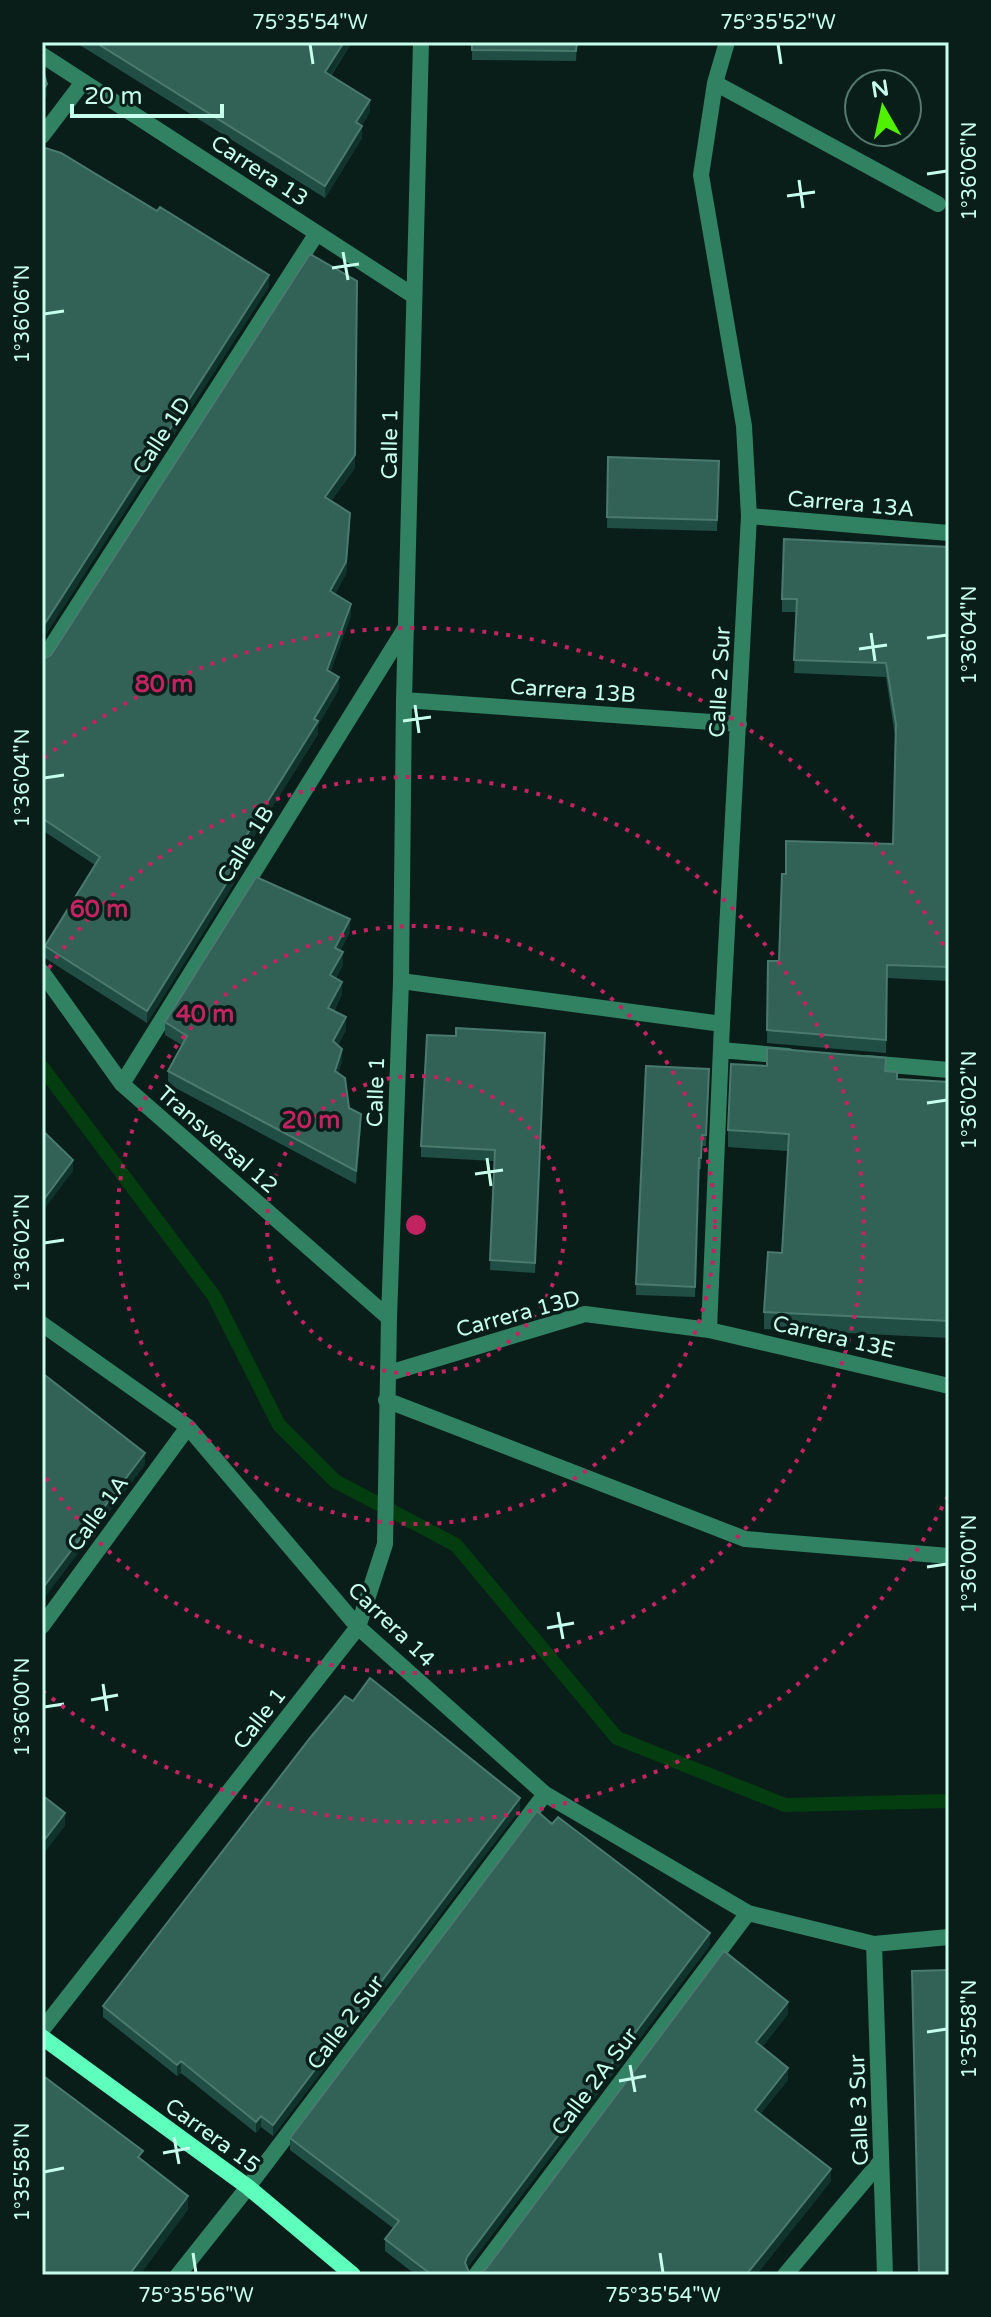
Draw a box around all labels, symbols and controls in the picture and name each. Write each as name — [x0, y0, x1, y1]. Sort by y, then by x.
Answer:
text: 75°35'54"W — [252, 11, 368, 35]
text: 75°35'52"W — [720, 11, 836, 35]
scale bar — [72, 68, 222, 118]
north arrow — [843, 68, 923, 148]
text: N — [869, 75, 891, 103]
text: 20 m — [84, 82, 142, 111]
text: 1°36'06"N — [958, 121, 982, 221]
street label: Carrera 13 — [206, 130, 313, 212]
text: 1°36'06"N — [11, 264, 35, 364]
street label: Calle 1D — [127, 392, 196, 479]
street label: Calle 1 — [376, 408, 404, 480]
street label: Carrera 13A — [786, 486, 915, 522]
text: 1°36'04"N — [958, 585, 982, 685]
street label: Calle 2 Sur — [704, 625, 736, 738]
text: 80 m — [135, 670, 193, 699]
street label: Carrera 13B — [509, 674, 637, 708]
text: 1°36'04"N — [11, 728, 35, 828]
street label: Calle 1B — [212, 801, 280, 888]
text: 60 m — [70, 895, 128, 924]
text: 40 m — [176, 1000, 234, 1029]
text: 1°36'02"N — [958, 1050, 982, 1150]
street label: Calle 1 — [362, 1056, 390, 1128]
street label: Transversal 12 — [152, 1080, 283, 1199]
text: 20 m — [282, 1106, 340, 1135]
text: 1°36'02"N — [11, 1193, 35, 1293]
centre of rings — [402, 1211, 430, 1239]
street label: Carrera 13D — [453, 1285, 583, 1343]
street label: Carrera 13E — [770, 1310, 898, 1364]
street label: Calle 1A — [62, 1471, 134, 1556]
text: 1°36'00"N — [958, 1514, 982, 1614]
street label: Carrera 14 — [342, 1577, 440, 1673]
text: 1°36'00"N — [11, 1657, 35, 1757]
street label: Calle 1 — [228, 1683, 292, 1754]
street label: Calle 2 Sur — [302, 1970, 390, 2075]
text: 1°35'58"N — [958, 1979, 982, 2079]
street label: Calle 2A Sur — [546, 2022, 644, 2141]
street label: Calle 3 Sur — [844, 2053, 874, 2166]
street label: Carrera 15 — [160, 2093, 265, 2179]
text: 1°35'58"N — [11, 2122, 35, 2222]
text: 75°35'56"W — [138, 2284, 254, 2308]
text: 75°35'54"W — [605, 2284, 721, 2308]

